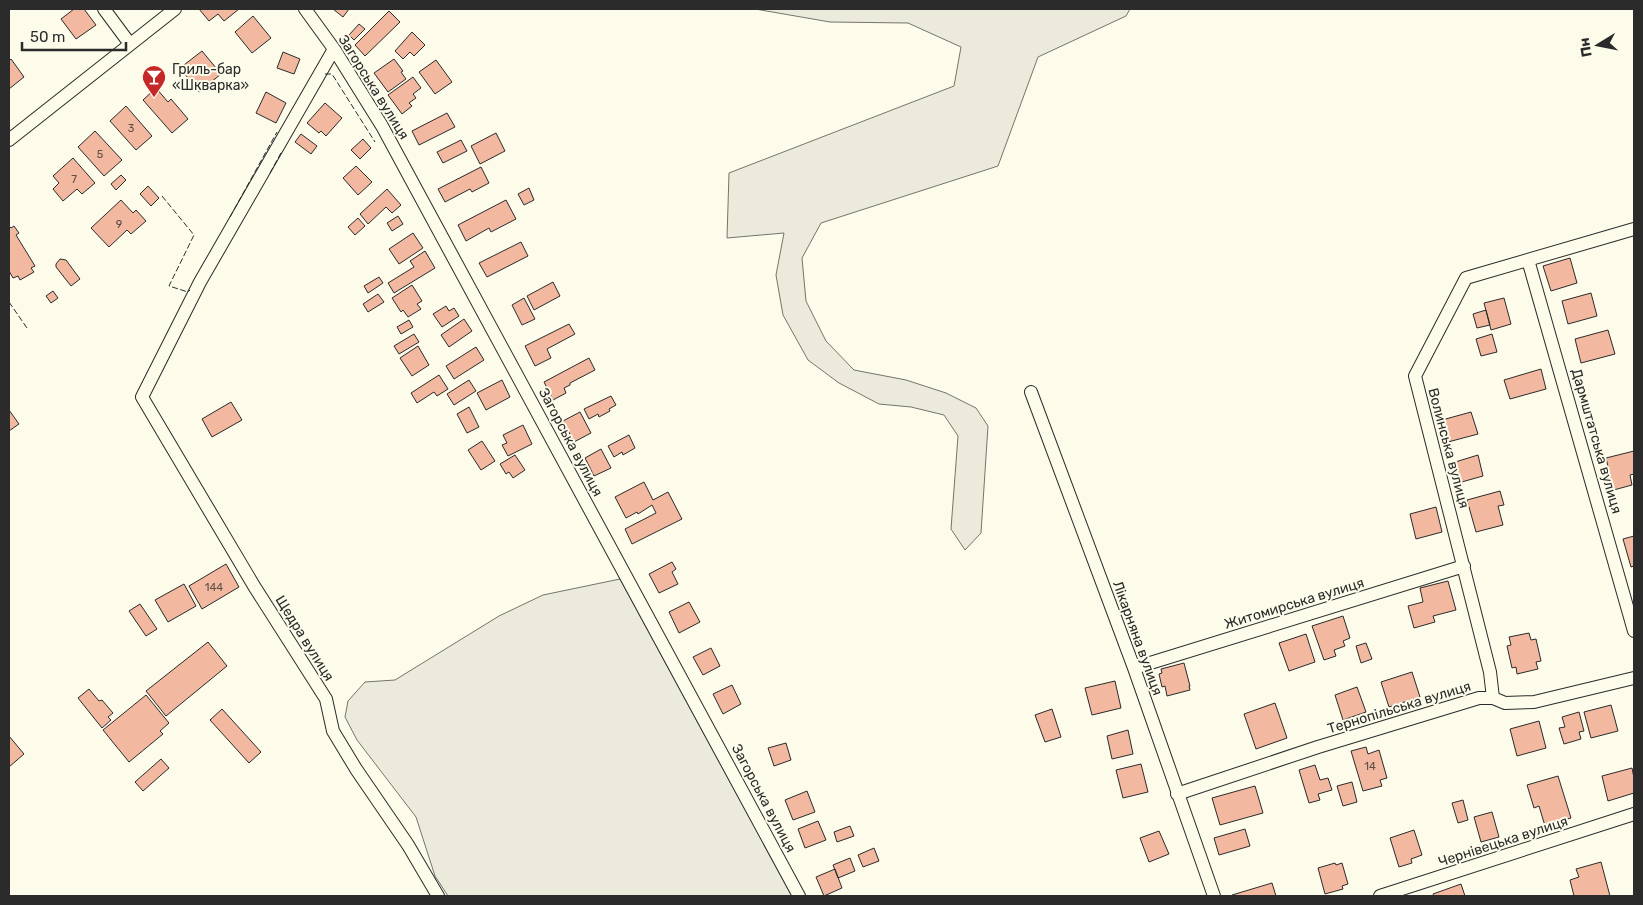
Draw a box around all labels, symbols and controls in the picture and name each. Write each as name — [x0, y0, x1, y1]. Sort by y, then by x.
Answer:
scale bar — [22, 20, 126, 52]
north arrow — [1573, 20, 1623, 70]
text: 50 m — [30, 28, 65, 46]
street label: Загорська вулиця — [335, 32, 413, 143]
text: Пн — [1576, 36, 1596, 58]
place label: Гриль-бар «Шкварка» — [172, 61, 249, 94]
bar icon: Гриль-бар «Шкварка» — [141, 64, 167, 98]
house number: 3 — [128, 122, 135, 135]
house number: 5 — [97, 148, 104, 161]
house number: 7 — [71, 173, 77, 186]
house number: 9 — [116, 218, 122, 231]
street label: Дармштатська вулиця — [1568, 367, 1625, 516]
street label: Загорська вулиця — [535, 385, 606, 499]
street label: Волинська вулиця — [1424, 386, 1473, 510]
street label: Житомирська вулиця — [1222, 574, 1366, 633]
street label: Лікарняна вулиця — [1109, 579, 1166, 698]
house number: 144 — [205, 581, 223, 594]
street label: Щедра вулиця — [272, 592, 338, 684]
street label: Тернопільська вулиця — [1325, 678, 1473, 737]
street label: Загорська вулиця — [728, 741, 799, 855]
house number: 14 — [1364, 760, 1376, 773]
street label: Чернівецька вулиця — [1436, 812, 1570, 870]

